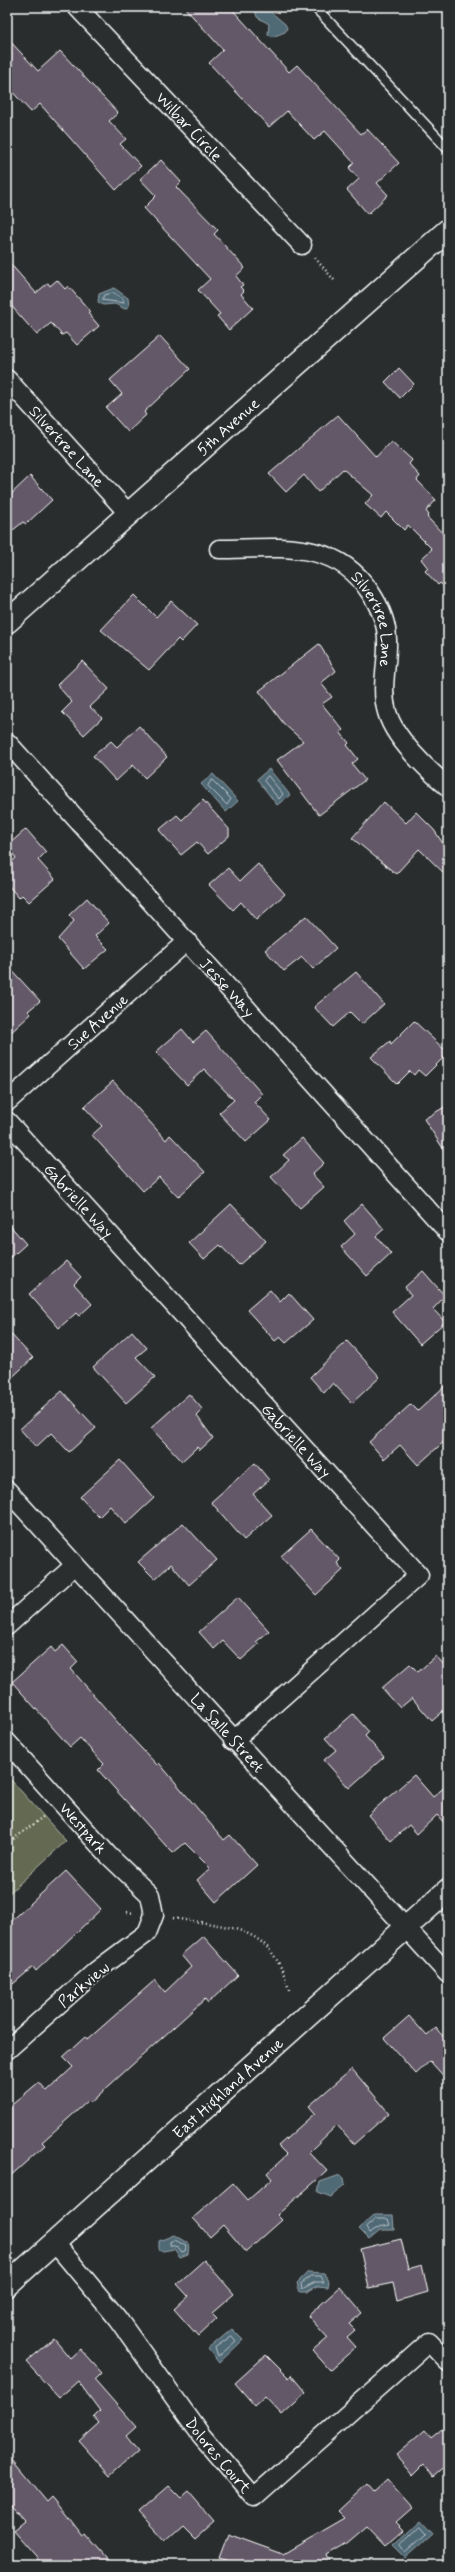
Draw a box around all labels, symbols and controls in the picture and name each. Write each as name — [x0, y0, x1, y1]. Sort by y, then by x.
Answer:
street label: Wilbar Circle — [151, 88, 227, 167]
street label: 5th Avenue — [193, 393, 265, 461]
street label: Silvertree Lane — [24, 401, 109, 493]
street label: Silvertree Lane — [346, 567, 396, 668]
street label: Jesse Way — [194, 954, 259, 1023]
street label: Sue Avenue — [63, 989, 134, 1055]
street label: Gabrielle Way — [38, 1159, 117, 1243]
street label: Gabrielle Way — [256, 1399, 335, 1483]
street label: La Salle Street — [185, 1689, 268, 1778]
street label: Westpark — [54, 1799, 111, 1859]
street label: Parkview — [54, 1958, 114, 2013]
street label: East Highland Avenue — [168, 2033, 289, 2144]
street label: Dolores Court — [180, 2414, 256, 2499]

